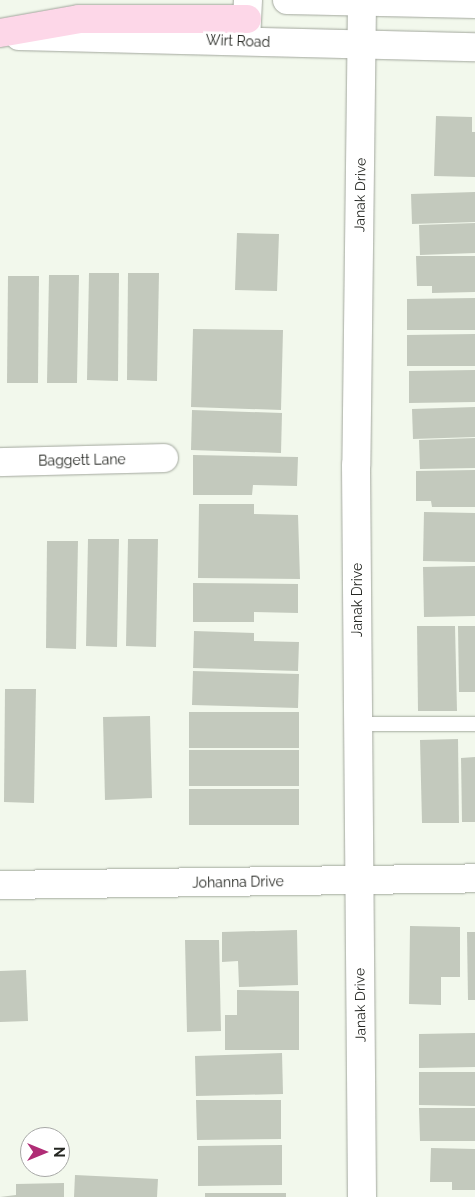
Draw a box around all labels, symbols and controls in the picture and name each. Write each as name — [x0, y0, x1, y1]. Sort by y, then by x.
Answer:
street label: Wirt Road — [206, 31, 270, 51]
street label: Janak Drive — [351, 158, 369, 232]
street label: Baggett Lane — [38, 451, 126, 469]
street label: Janak Drive — [349, 563, 365, 637]
street label: Johanna Drive — [192, 873, 284, 891]
street label: Janak Drive — [351, 968, 369, 1042]
north arrow — [20, 1127, 70, 1177]
text: N — [51, 1147, 67, 1157]

